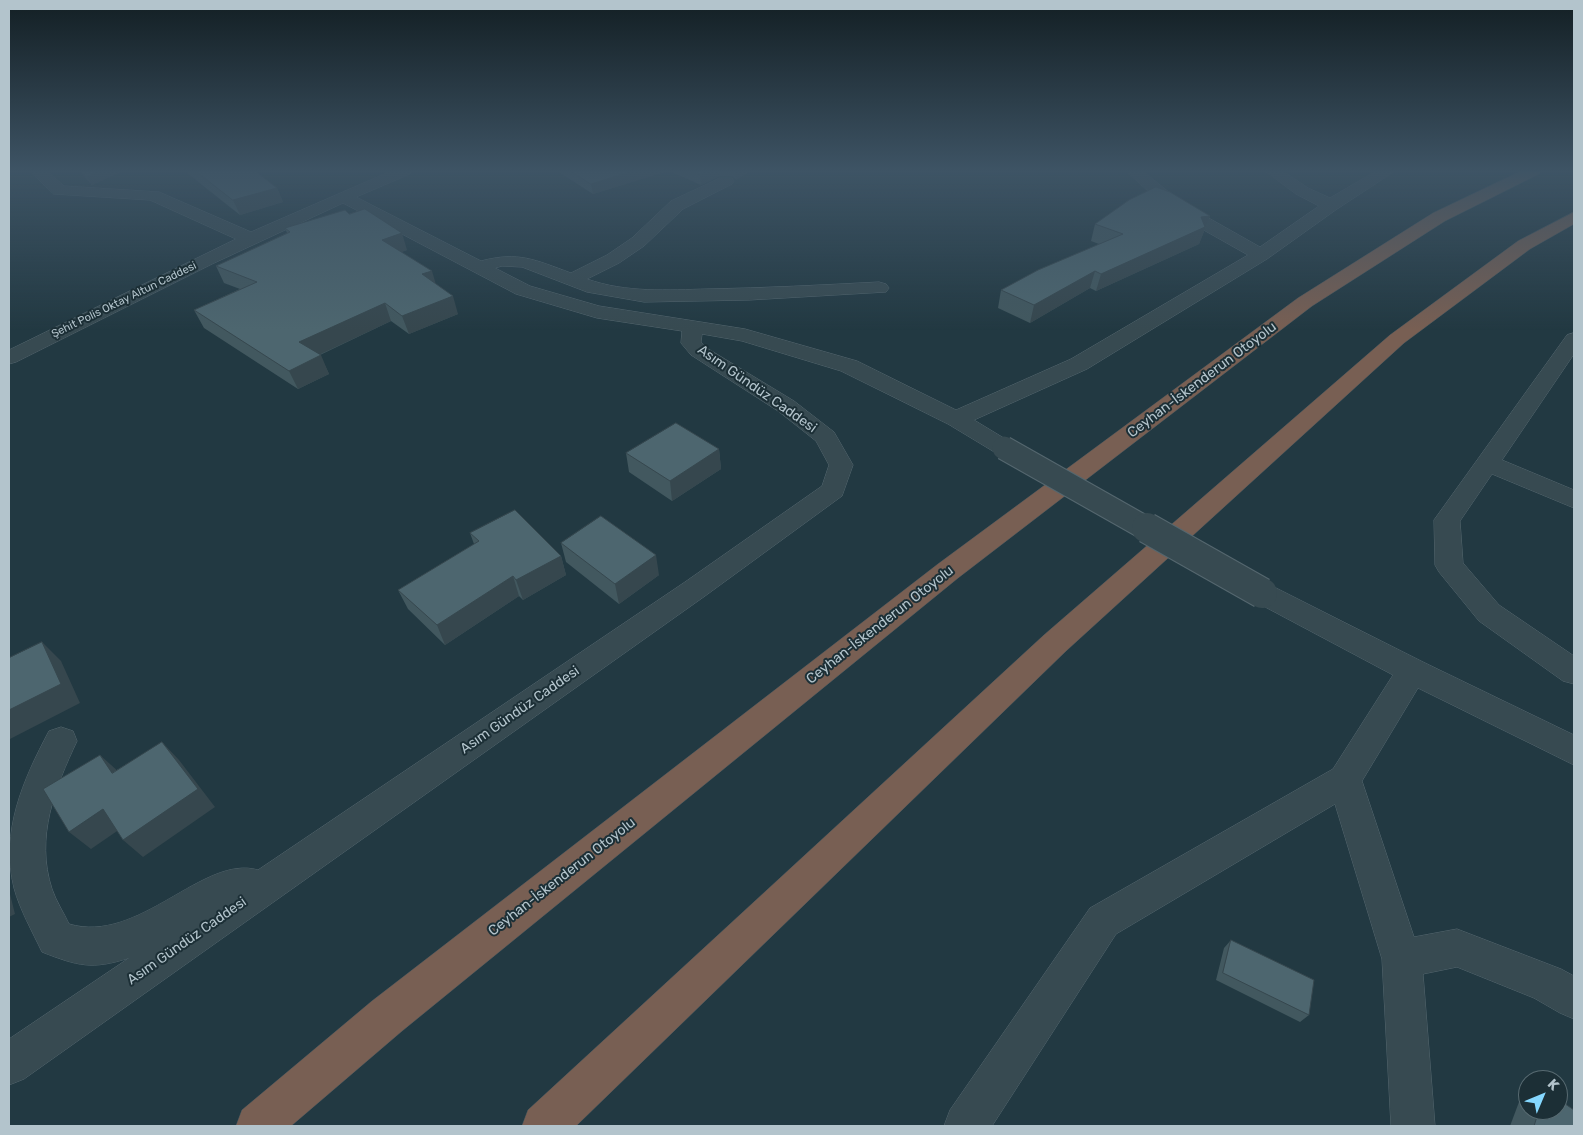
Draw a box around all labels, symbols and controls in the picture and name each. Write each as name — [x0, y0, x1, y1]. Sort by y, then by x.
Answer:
street label: Şehit Polis Oktay Altun Caddesi — [49, 259, 199, 341]
street label: Ceyhan-İskenderun Otoyolu — [1124, 319, 1280, 441]
street label: Asım Gündüz Caddesi — [694, 342, 820, 436]
street label: Ceyhan-İskenderun Otoyolu — [803, 562, 957, 688]
street label: Asım Gündüz Caddesi — [457, 663, 583, 757]
street label: Ceyhan-İskenderun Otoyolu — [485, 814, 639, 940]
street label: Asım Gündüz Caddesi — [124, 894, 250, 988]
north arrow — [1518, 1070, 1568, 1120]
text: K — [1544, 1075, 1563, 1094]

